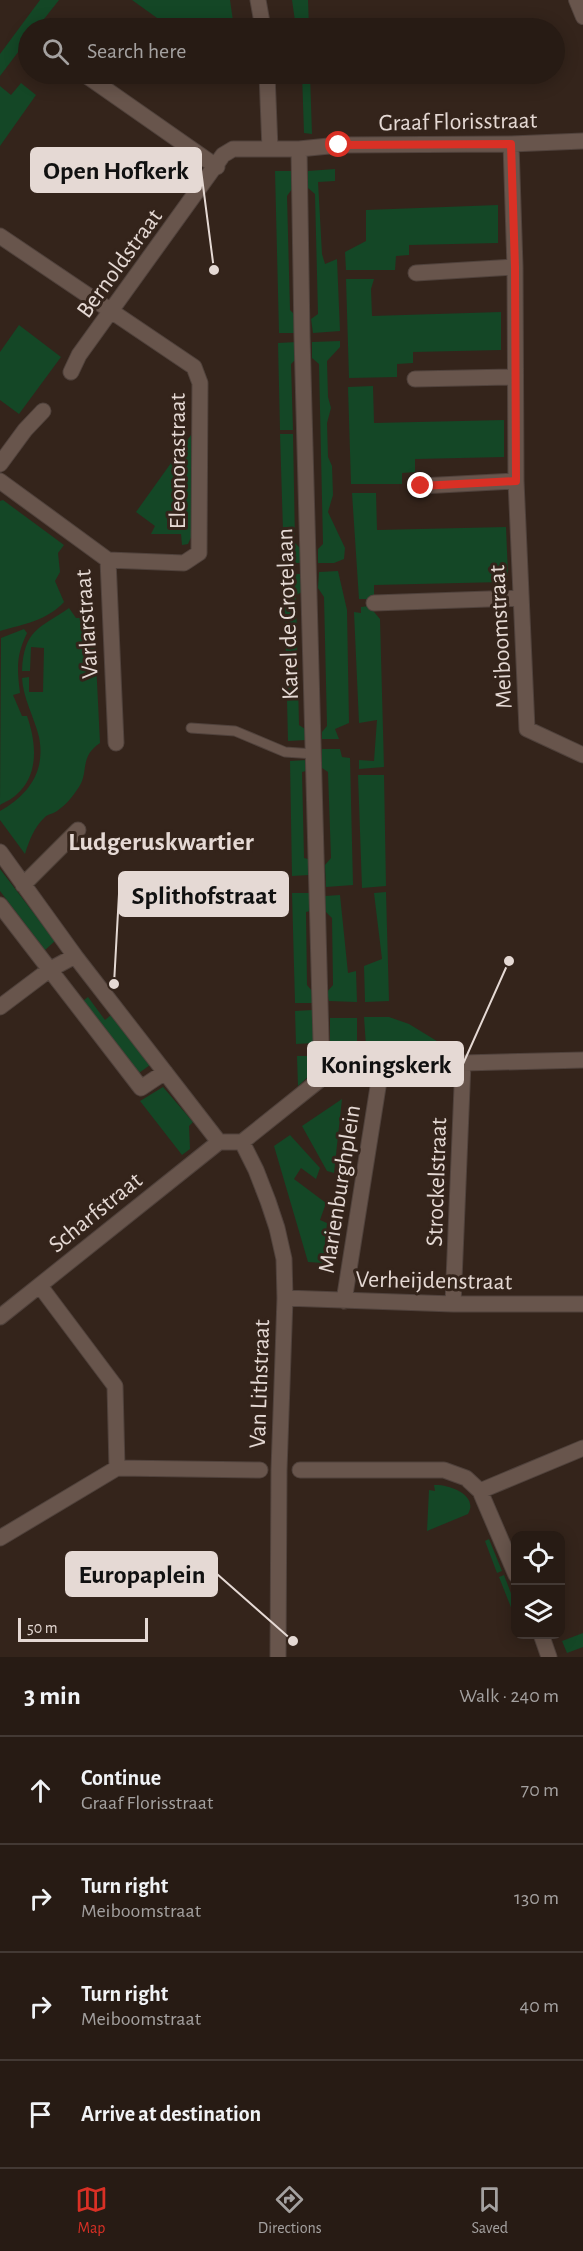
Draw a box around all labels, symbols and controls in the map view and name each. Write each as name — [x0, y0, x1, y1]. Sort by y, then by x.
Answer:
search box — [18, 18, 565, 84]
icon: search — [39, 35, 72, 68]
text: Search here — [87, 40, 186, 62]
street label: Graaf Florisstraat — [378, 109, 538, 135]
route start — [325, 131, 351, 157]
callout: Open Hofkerk — [31, 148, 201, 192]
text: Open Hofkerk — [43, 158, 189, 184]
street label: Bernoldstraat — [73, 205, 167, 322]
street label: Eleonorastraat — [166, 392, 190, 529]
route end — [407, 472, 433, 498]
street label: Karel de Grotelaan — [273, 528, 303, 700]
street label: Meiboomstraat — [485, 564, 517, 710]
street label: Varlarstraat — [71, 568, 103, 679]
district label: Ludgeruskwartier — [68, 829, 254, 855]
callout: Splithofstraat — [119, 872, 288, 916]
text: Splithofstraat — [132, 883, 277, 909]
callout: Koningskerk — [308, 1042, 463, 1086]
text: Koningskerk — [321, 1052, 452, 1078]
street label: Marienburghplein — [315, 1103, 365, 1275]
street label: Strockelstraat — [423, 1117, 451, 1247]
street label: Scharfstraat — [44, 1168, 147, 1257]
street label: Verheijdenstraat — [355, 1268, 513, 1294]
street label: Van Lithstraat — [246, 1319, 274, 1449]
map controls — [511, 1531, 565, 1639]
button: locate — [511, 1531, 565, 1585]
callout: Europaplein — [66, 1552, 217, 1596]
text: Europaplein — [78, 1562, 206, 1588]
button: layers — [511, 1585, 565, 1639]
scale bar — [18, 1615, 148, 1642]
text: 50 m — [27, 1620, 58, 1636]
text: 3 min — [24, 1683, 81, 1709]
text: Walk · 240 m — [459, 1686, 559, 1706]
text: Continue — [81, 1767, 161, 1789]
icon: ahead — [24, 1774, 57, 1807]
text: 70 m — [521, 1780, 559, 1800]
text: Graaf Florisstraat — [81, 1793, 213, 1813]
text: Turn right — [81, 1875, 168, 1897]
icon: right — [24, 1882, 57, 1915]
text: 130 m — [514, 1888, 559, 1908]
text: Meiboomstraat — [81, 1901, 201, 1921]
text: Turn right — [81, 1983, 168, 2005]
icon: right — [24, 1990, 57, 2023]
text: 40 m — [520, 1996, 559, 2016]
text: Meiboomstraat — [81, 2009, 201, 2029]
icon: arrive — [24, 2098, 57, 2131]
text: Arrive at destination — [81, 2103, 261, 2125]
tab: Map — [75, 2183, 108, 2238]
tab: Directions — [258, 2183, 322, 2238]
tab: Saved — [471, 2183, 508, 2238]

